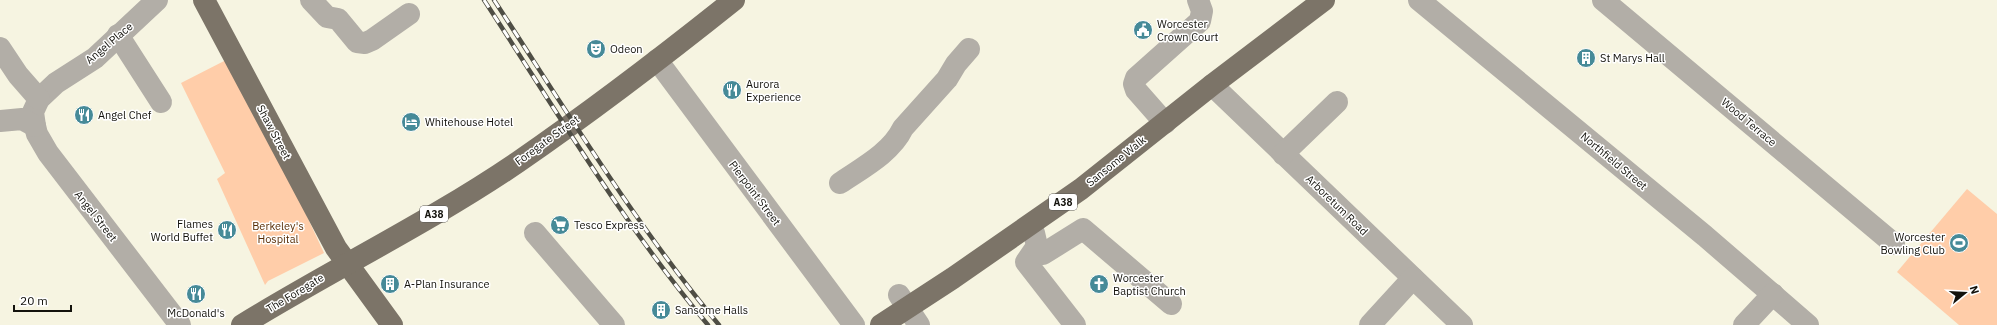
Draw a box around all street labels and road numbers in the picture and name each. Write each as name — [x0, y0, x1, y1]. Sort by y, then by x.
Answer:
street label: Angel Place — [82, 19, 136, 67]
street label: Wood Terrace — [1718, 95, 1780, 149]
street label: Shaw Street — [254, 102, 294, 162]
street label: Foregate Street — [512, 112, 582, 168]
street label: Northfield Street — [1578, 129, 1650, 193]
street label: Sansome Walk — [1083, 133, 1149, 189]
street label: Pierpoint Street — [726, 158, 784, 228]
street label: Arboretum Road — [1303, 172, 1371, 238]
street label: Angel Street — [72, 188, 120, 244]
road number: A38 — [1049, 194, 1077, 210]
road number: A38 — [420, 206, 448, 222]
street label: The Foregate — [264, 270, 326, 316]

